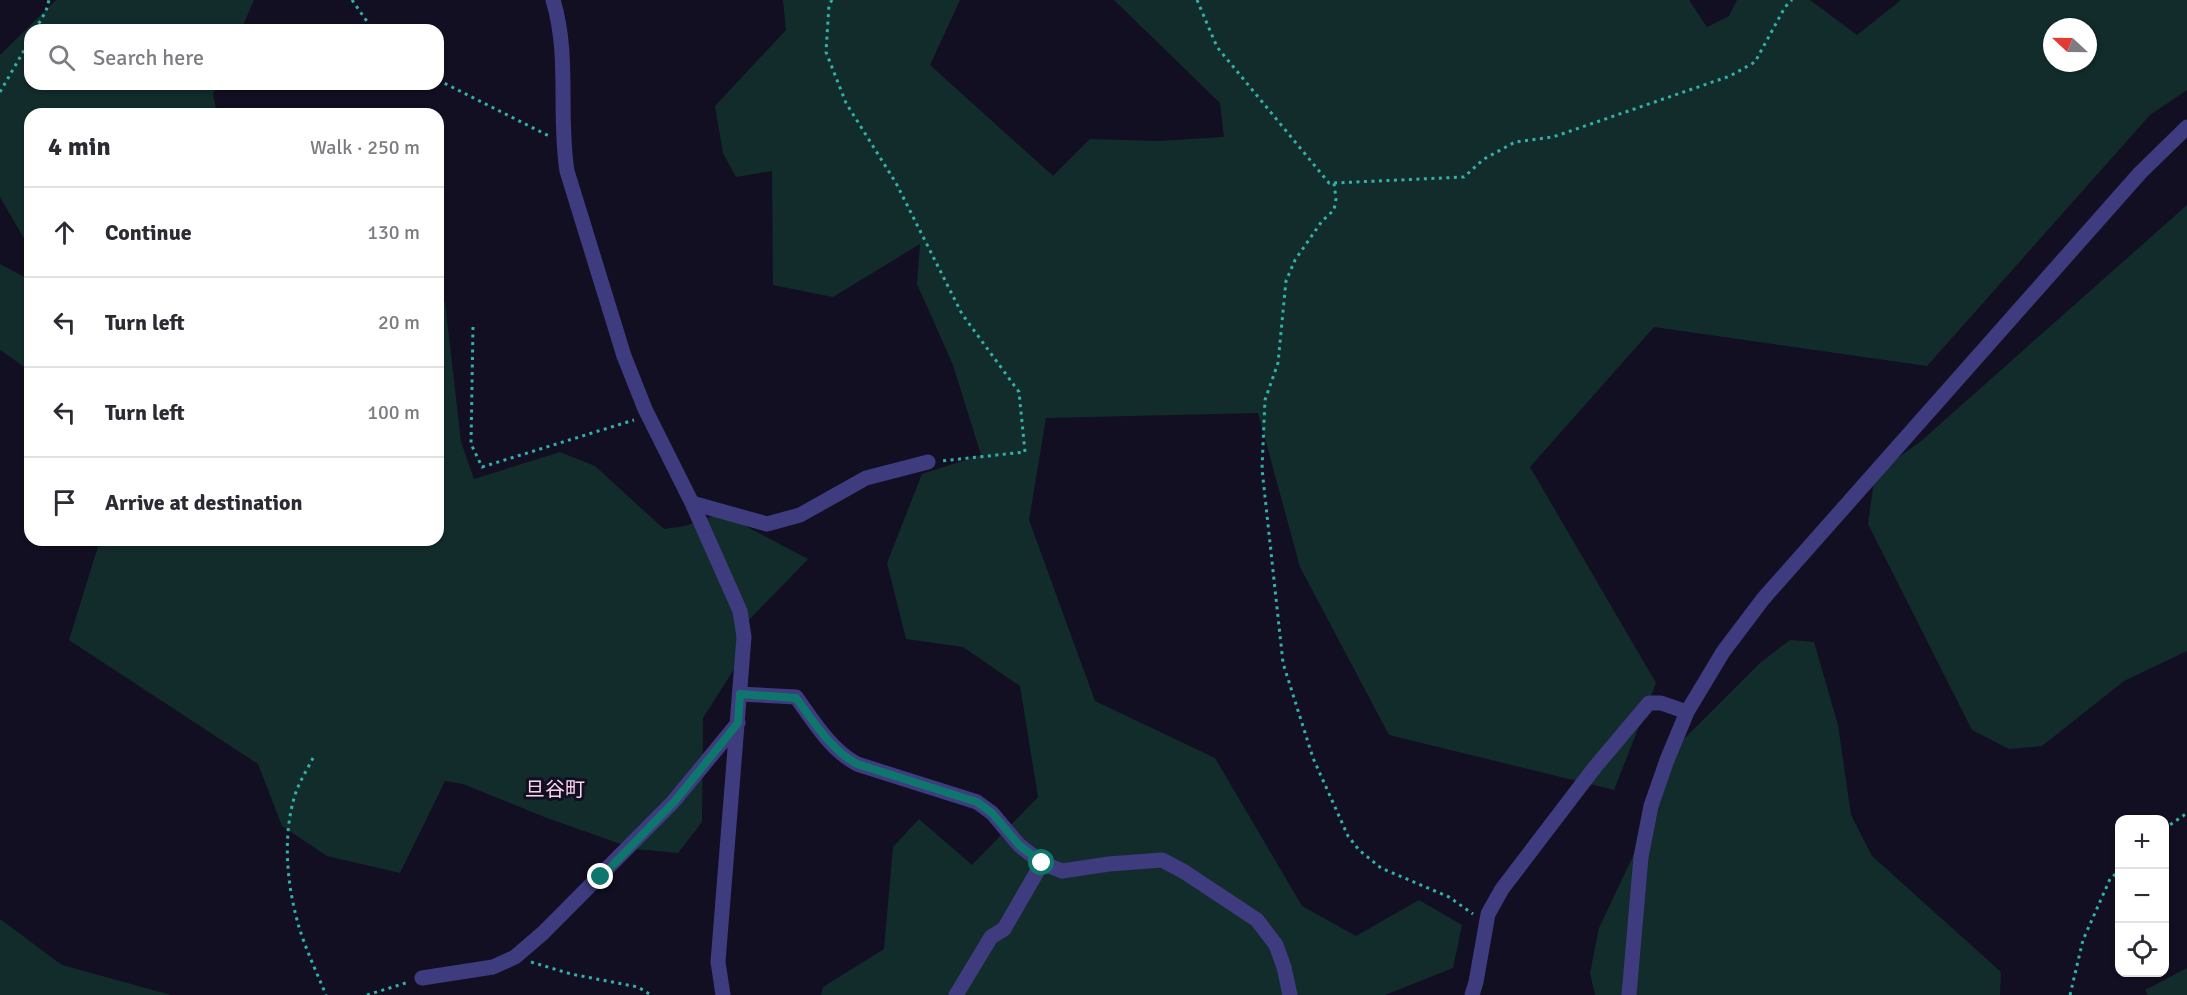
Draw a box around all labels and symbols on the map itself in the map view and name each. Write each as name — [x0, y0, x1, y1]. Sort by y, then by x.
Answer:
north arrow — [2043, 18, 2097, 72]
district label: 旦谷町 — [525, 777, 585, 802]
route start — [1028, 849, 1054, 875]
route end — [587, 863, 613, 889]

